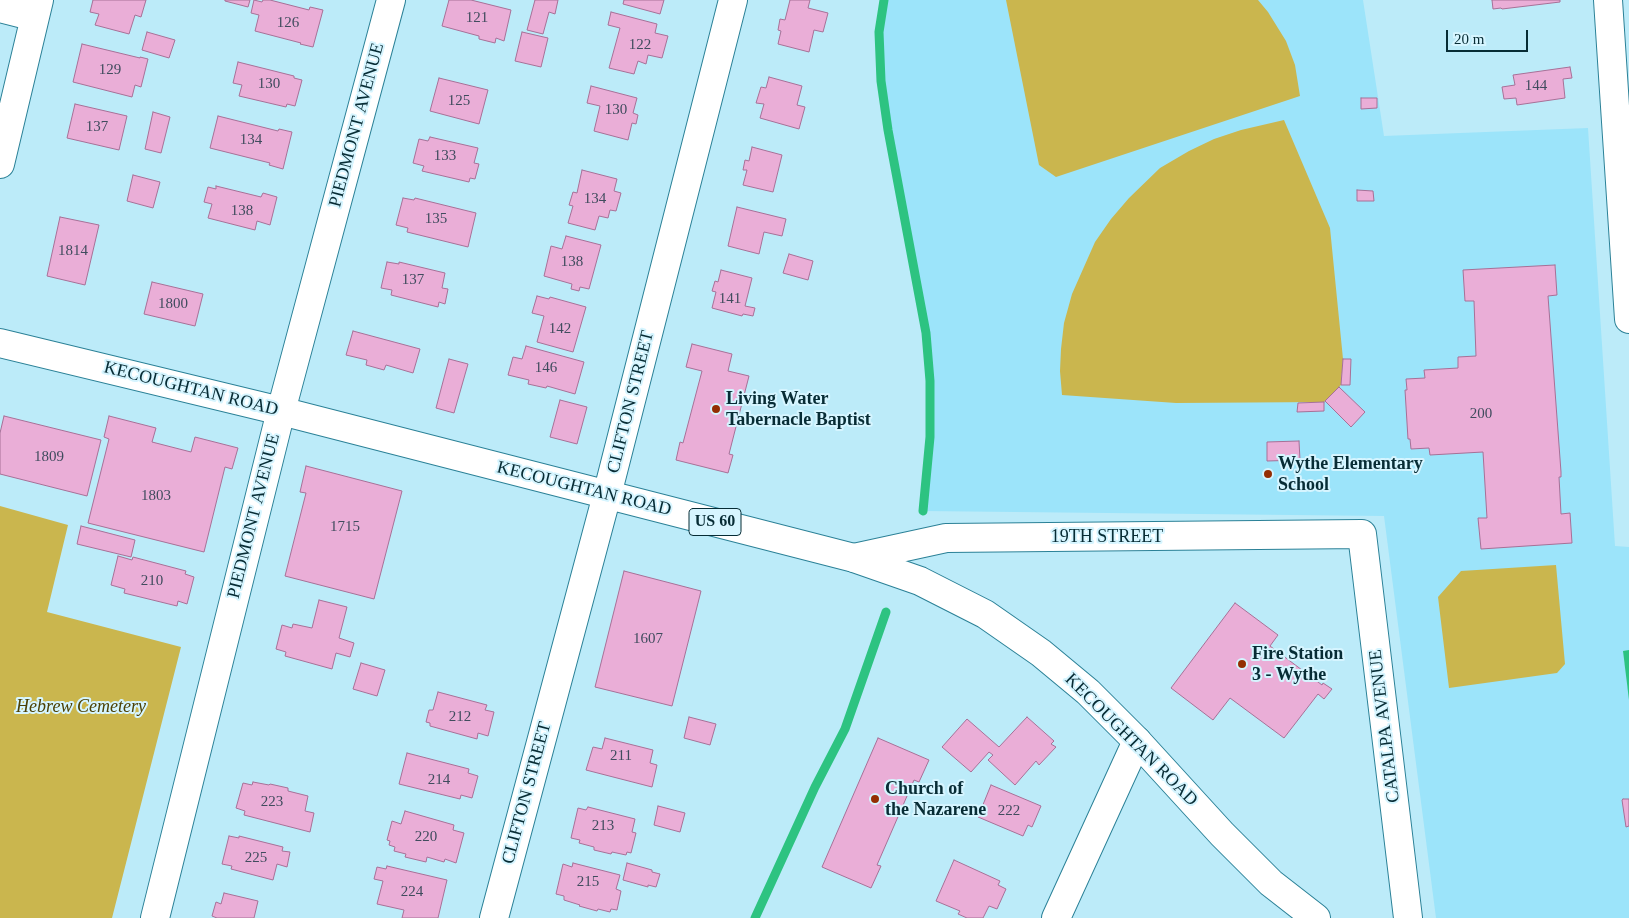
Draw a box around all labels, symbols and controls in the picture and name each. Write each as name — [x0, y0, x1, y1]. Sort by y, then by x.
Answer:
house number: 121 — [466, 9, 488, 27]
house number: 126 — [277, 14, 299, 32]
scale bar — [1449, 20, 1532, 52]
text: 20 m — [1454, 31, 1484, 47]
house number: 122 — [629, 36, 651, 54]
street label: PIEDMONT AVENUE — [325, 41, 389, 209]
house number: 129 — [99, 61, 121, 79]
house number: 130 — [258, 75, 280, 93]
house number: 144 — [1525, 77, 1547, 95]
house number: 125 — [448, 92, 470, 110]
house number: 130 — [605, 101, 627, 119]
house number: 137 — [86, 118, 108, 136]
house number: 134 — [240, 131, 262, 149]
house number: 133 — [434, 147, 456, 165]
house number: 134 — [584, 190, 606, 208]
house number: 138 — [231, 202, 253, 220]
house number: 135 — [425, 210, 447, 228]
house number: 1814 — [58, 242, 88, 260]
house number: 138 — [561, 253, 583, 271]
house number: 137 — [402, 271, 424, 289]
house number: 141 — [719, 290, 741, 308]
house number: 1800 — [158, 295, 188, 313]
house number: 142 — [549, 320, 571, 338]
street label: CLIFTON STREET — [603, 328, 659, 476]
street label: KECOUGHTAN ROAD — [102, 357, 280, 421]
house number: 146 — [535, 359, 557, 377]
place label: Living Water Tabernacle Baptist — [726, 388, 871, 430]
marker: Living Water Tabernacle Baptist — [710, 403, 722, 415]
house number: 200 — [1470, 405, 1492, 423]
street label: PIEDMONT AVENUE — [223, 431, 285, 601]
house number: 1809 — [34, 448, 64, 466]
place label: Wythe Elementary School — [1278, 453, 1423, 496]
street label: KECOUGHTAN ROAD — [495, 457, 673, 521]
marker: Wythe Elementary School — [1262, 468, 1274, 480]
house number: 1803 — [141, 487, 171, 505]
road number: US 60 — [689, 508, 741, 536]
house number: 1715 — [330, 518, 360, 536]
street label: 19TH STREET — [1051, 526, 1163, 548]
house number: 210 — [141, 572, 163, 590]
house number: 1607 — [633, 630, 663, 648]
place label: Fire Station 3 - Wythe — [1252, 643, 1343, 686]
street label: CATALPA AVENUE — [1365, 648, 1405, 804]
marker: Fire Station 3 - Wythe — [1236, 658, 1248, 670]
street label: KECOUGHTAN ROAD — [1060, 669, 1202, 811]
park label: Hebrew Cemetery — [16, 696, 146, 718]
house number: 212 — [449, 708, 471, 726]
street label: CLIFTON STREET — [498, 720, 556, 866]
house number: 211 — [610, 747, 632, 765]
house number: 214 — [428, 771, 450, 789]
place label: Church of the Nazarene — [885, 778, 986, 821]
house number: 223 — [261, 793, 283, 811]
marker: Church of the Nazarene — [869, 793, 881, 805]
house number: 222 — [998, 802, 1020, 820]
house number: 213 — [592, 817, 614, 835]
house number: 220 — [415, 828, 437, 846]
house number: 225 — [245, 849, 267, 867]
house number: 215 — [577, 873, 599, 891]
house number: 224 — [401, 883, 423, 901]

